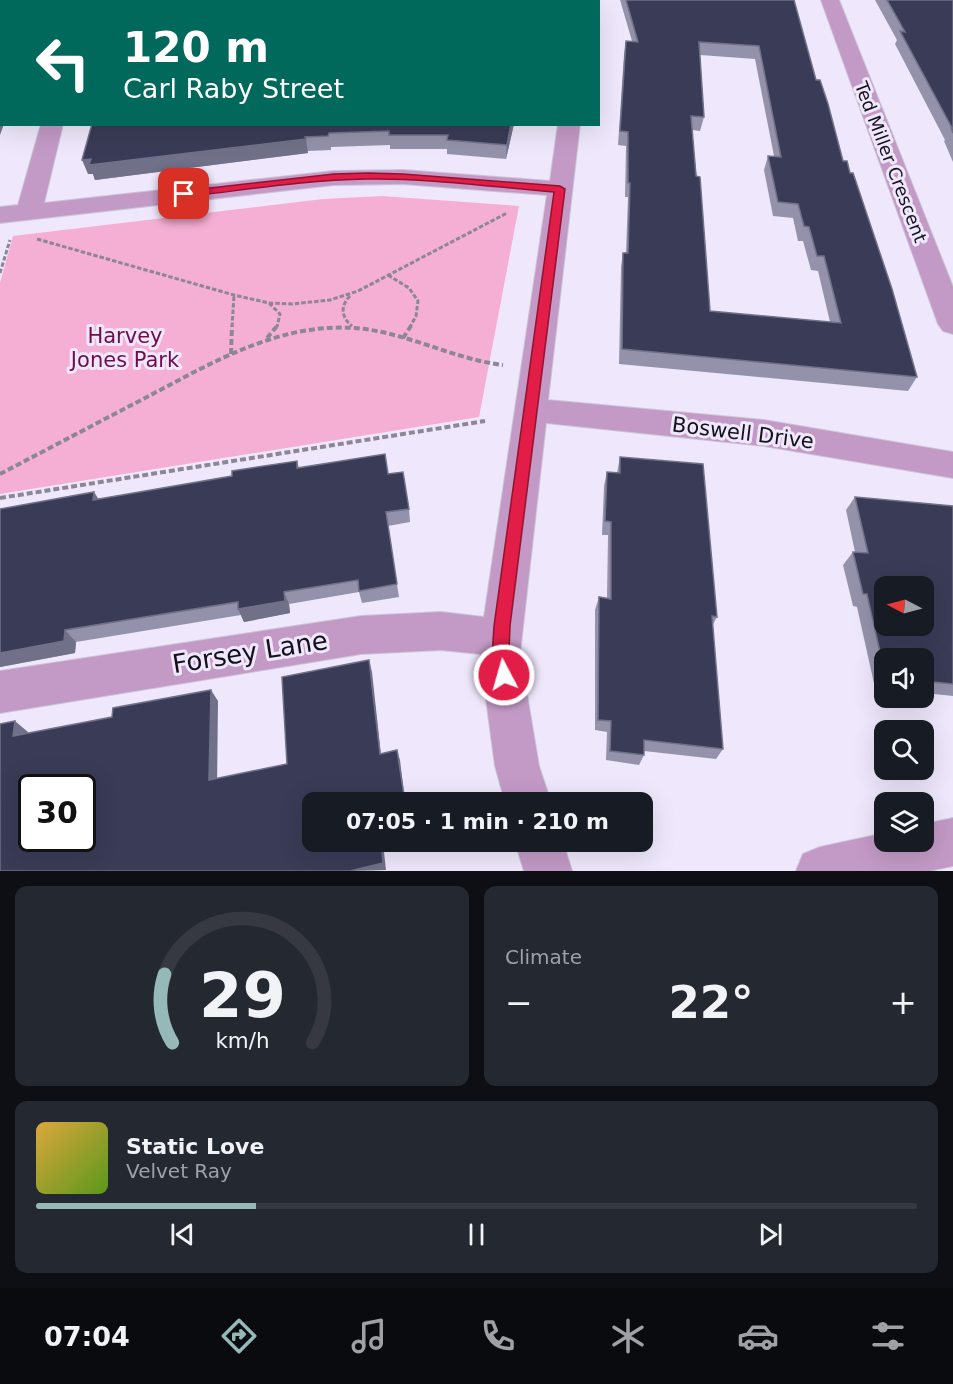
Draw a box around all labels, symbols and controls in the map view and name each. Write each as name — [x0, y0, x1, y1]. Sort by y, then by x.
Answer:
text: 120 m — [123, 23, 269, 72]
icon: left — [24, 24, 102, 102]
text: Carl Raby Street — [123, 73, 344, 104]
street label: Ted Miller Crescent — [850, 78, 931, 245]
pin — [158, 168, 209, 219]
icon: arrive — [167, 177, 200, 210]
park label: Harvey Jones Park — [69, 324, 180, 372]
street label: Boswell Drive — [671, 412, 815, 454]
north arrow — [874, 576, 934, 636]
map controls — [874, 576, 934, 852]
street label: Forsey Lane — [170, 625, 330, 679]
position arrow — [472, 643, 536, 707]
button: sound — [874, 648, 934, 708]
button: search — [874, 720, 934, 780]
speed limit sign: 30 — [18, 774, 96, 852]
button: layers — [874, 792, 934, 852]
text: 07:05 · 1 min · 210 m — [346, 809, 609, 834]
text: Climate — [505, 945, 582, 969]
text: 29 — [199, 959, 285, 1032]
text: 22° — [668, 976, 754, 1029]
text: − — [505, 983, 533, 1022]
text: + — [889, 983, 917, 1022]
text: km/h — [215, 1028, 269, 1053]
text: Static Love — [126, 1134, 264, 1159]
text: Velvet Ray — [126, 1159, 232, 1183]
icon: previous — [166, 1218, 199, 1251]
icon: pause — [460, 1218, 493, 1251]
icon: next — [754, 1218, 787, 1251]
icon: directions — [218, 1315, 260, 1357]
icon: music — [348, 1315, 390, 1357]
icon: phone — [477, 1315, 519, 1357]
icon: climate — [607, 1315, 649, 1357]
icon: car — [737, 1315, 779, 1357]
icon: filters — [867, 1315, 909, 1357]
text: 07:04 — [44, 1321, 130, 1352]

